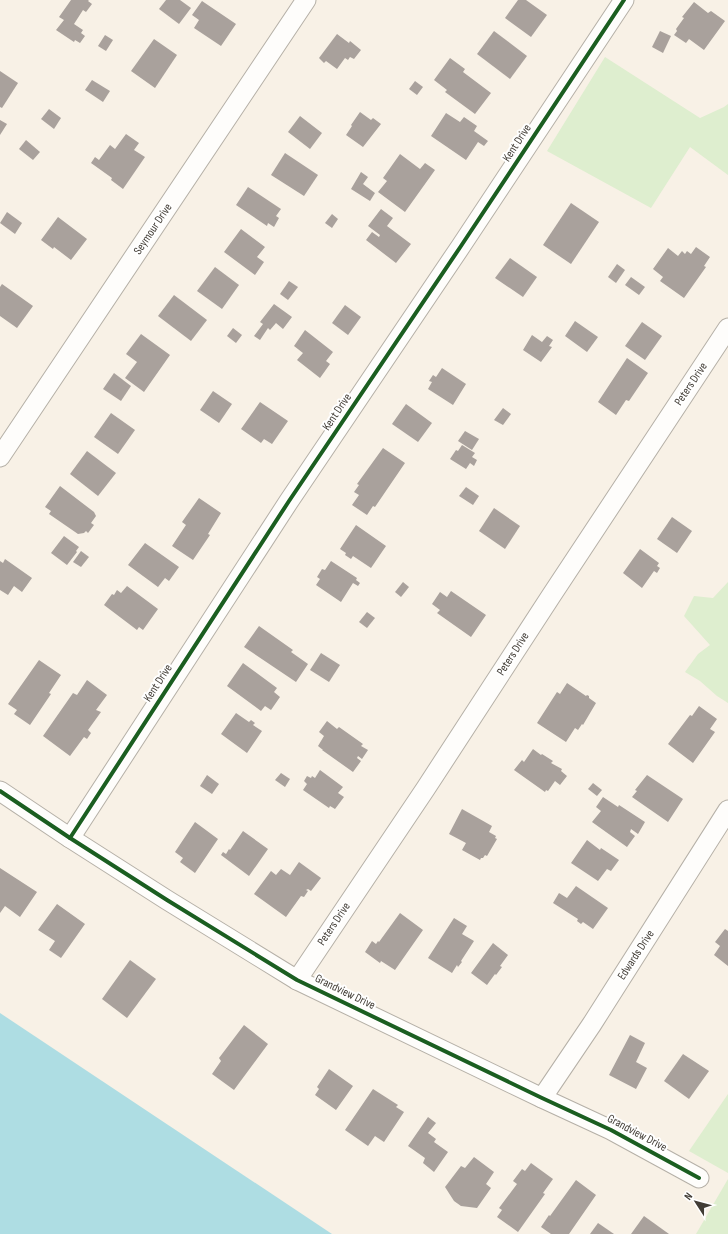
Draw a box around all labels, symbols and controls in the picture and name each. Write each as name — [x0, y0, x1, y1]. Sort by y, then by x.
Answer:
street label: Kent Drive — [499, 121, 535, 165]
street label: Seymour Drive — [130, 200, 176, 257]
street label: Peters Drive — [671, 359, 711, 408]
street label: Kent Drive — [319, 390, 355, 434]
street label: Peters Drive — [493, 629, 533, 679]
street label: Kent Drive — [140, 661, 176, 705]
street label: Peters Drive — [314, 899, 354, 948]
street label: Edwards Drive — [614, 927, 658, 983]
street label: Grandview Drive — [312, 971, 378, 1013]
street label: Grandview Drive — [605, 1111, 669, 1155]
north arrow — [676, 1182, 716, 1222]
text: N — [681, 1190, 695, 1203]

